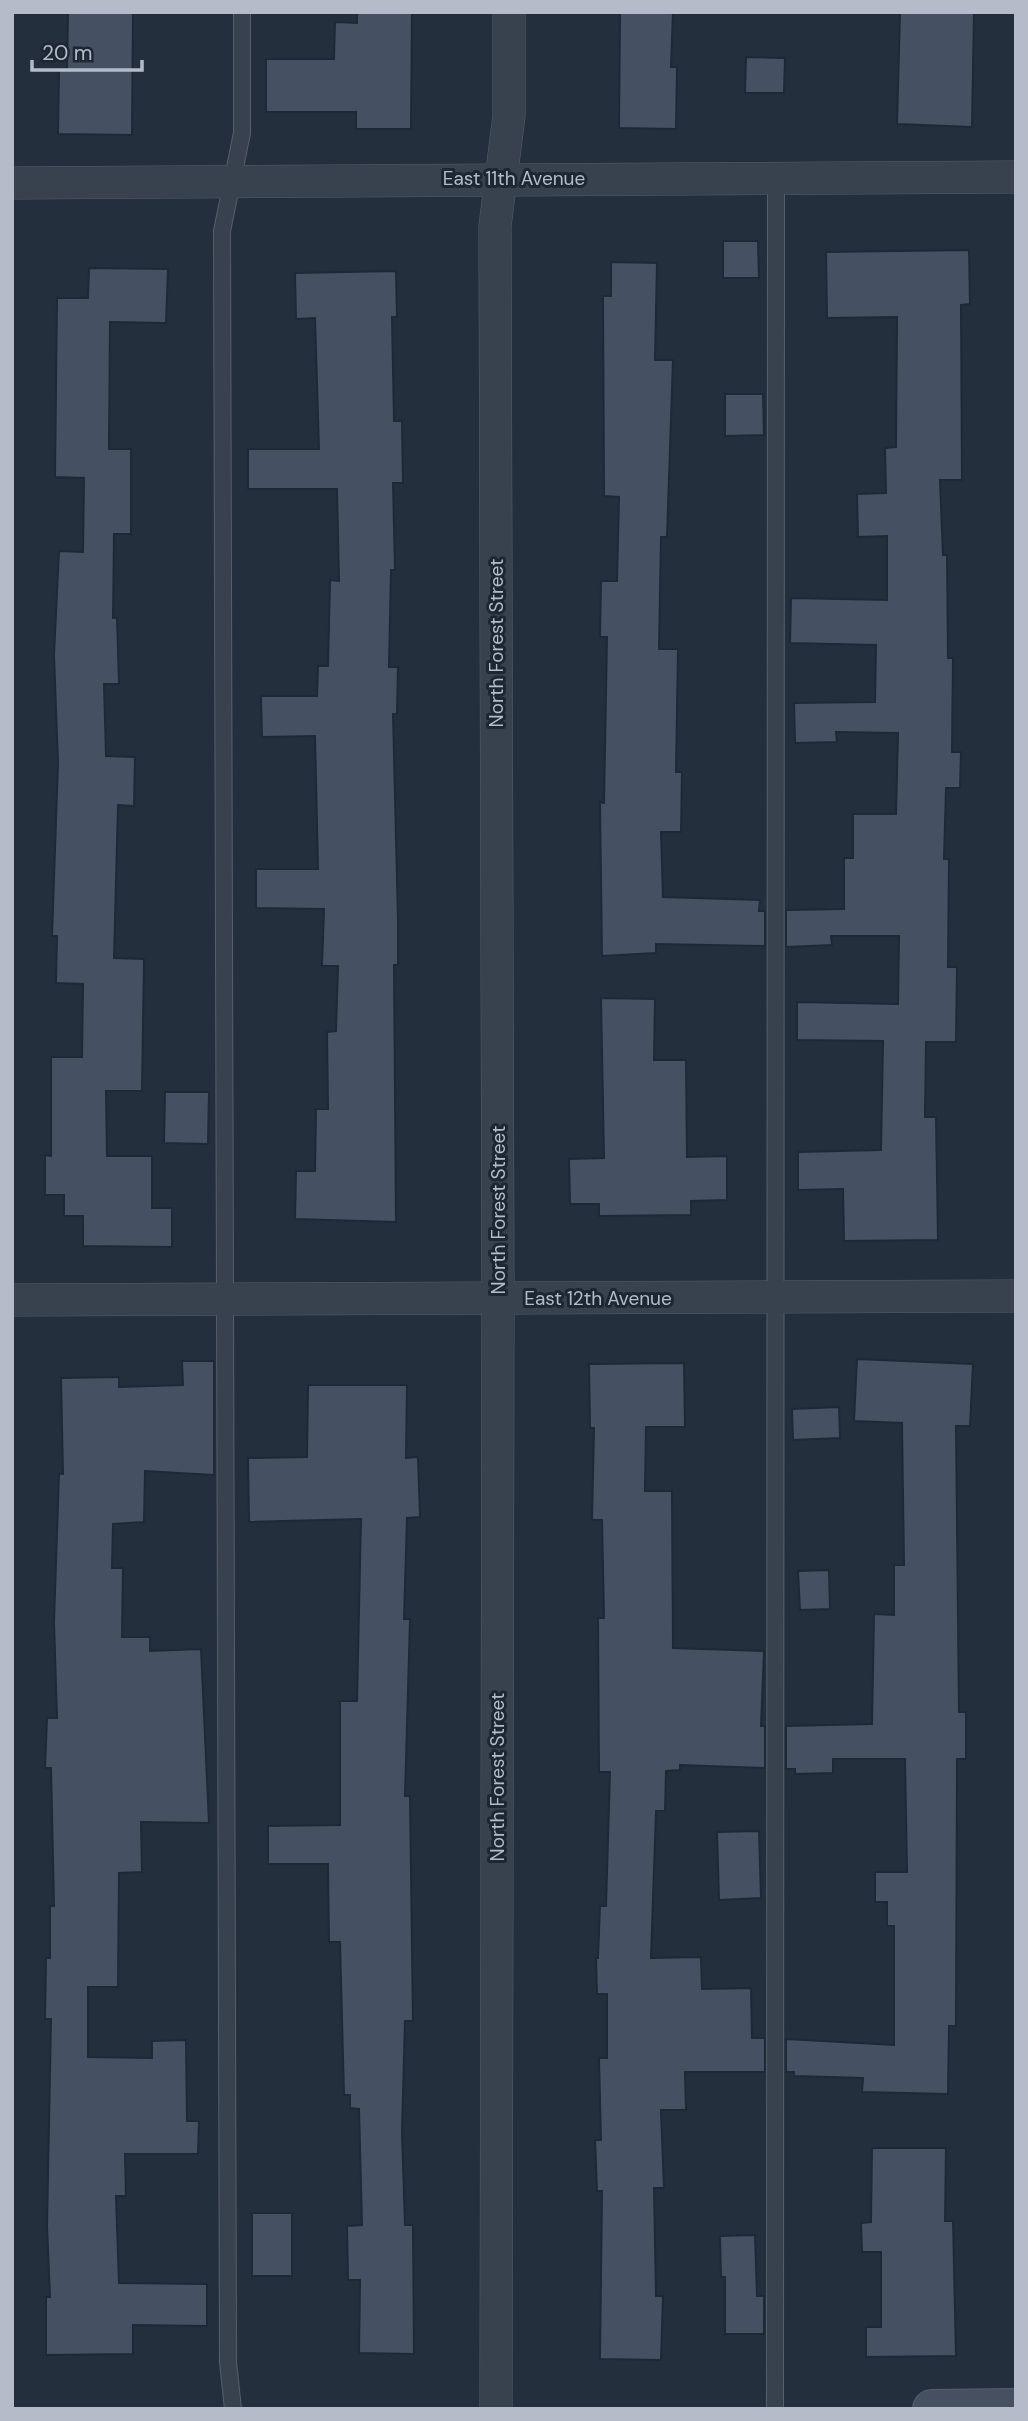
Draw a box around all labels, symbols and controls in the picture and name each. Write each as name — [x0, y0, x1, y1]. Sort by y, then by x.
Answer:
scale bar — [32, 28, 142, 72]
text: 20 m — [42, 39, 93, 67]
street label: East 11th Avenue — [443, 166, 585, 191]
street label: North Forest Street — [484, 559, 509, 727]
street label: North Forest Street — [486, 1126, 511, 1294]
street label: East 12th Avenue — [524, 1286, 672, 1311]
street label: North Forest Street — [485, 1693, 510, 1861]

